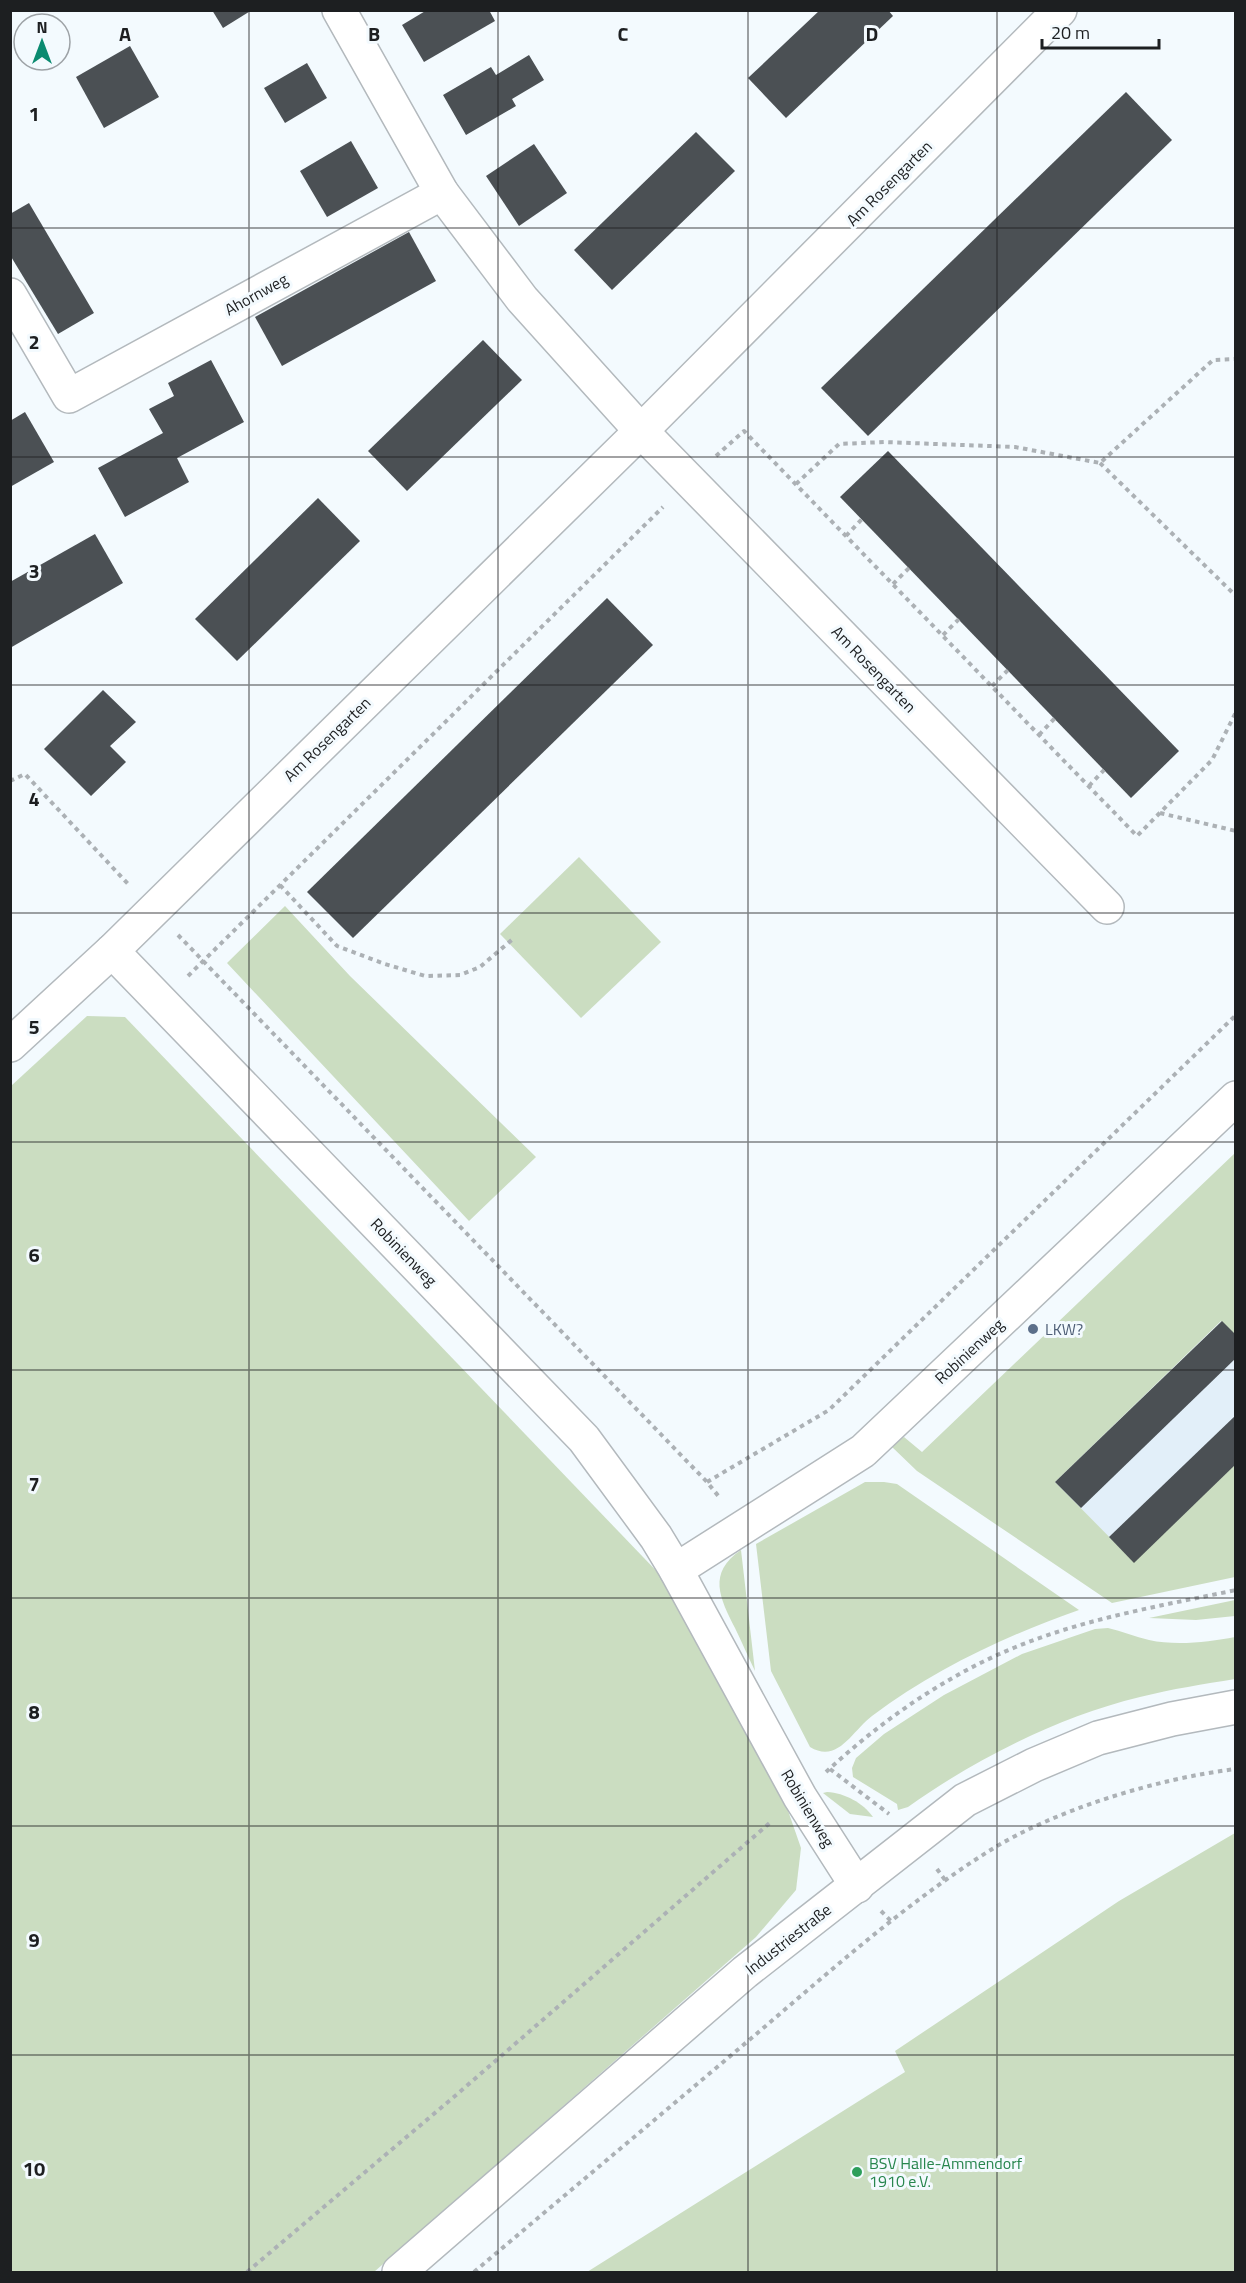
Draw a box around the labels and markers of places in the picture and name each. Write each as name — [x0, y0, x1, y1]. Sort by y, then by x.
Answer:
place label: LKW? — [1045, 1317, 1083, 1341]
marker: LKW? — [1026, 1322, 1040, 1336]
place label: BSV Halle-Ammendorf 1910 e.V. — [869, 2151, 1023, 2193]
marker: BSV Halle-Ammendorf 1910 e.V. — [850, 2165, 864, 2179]

